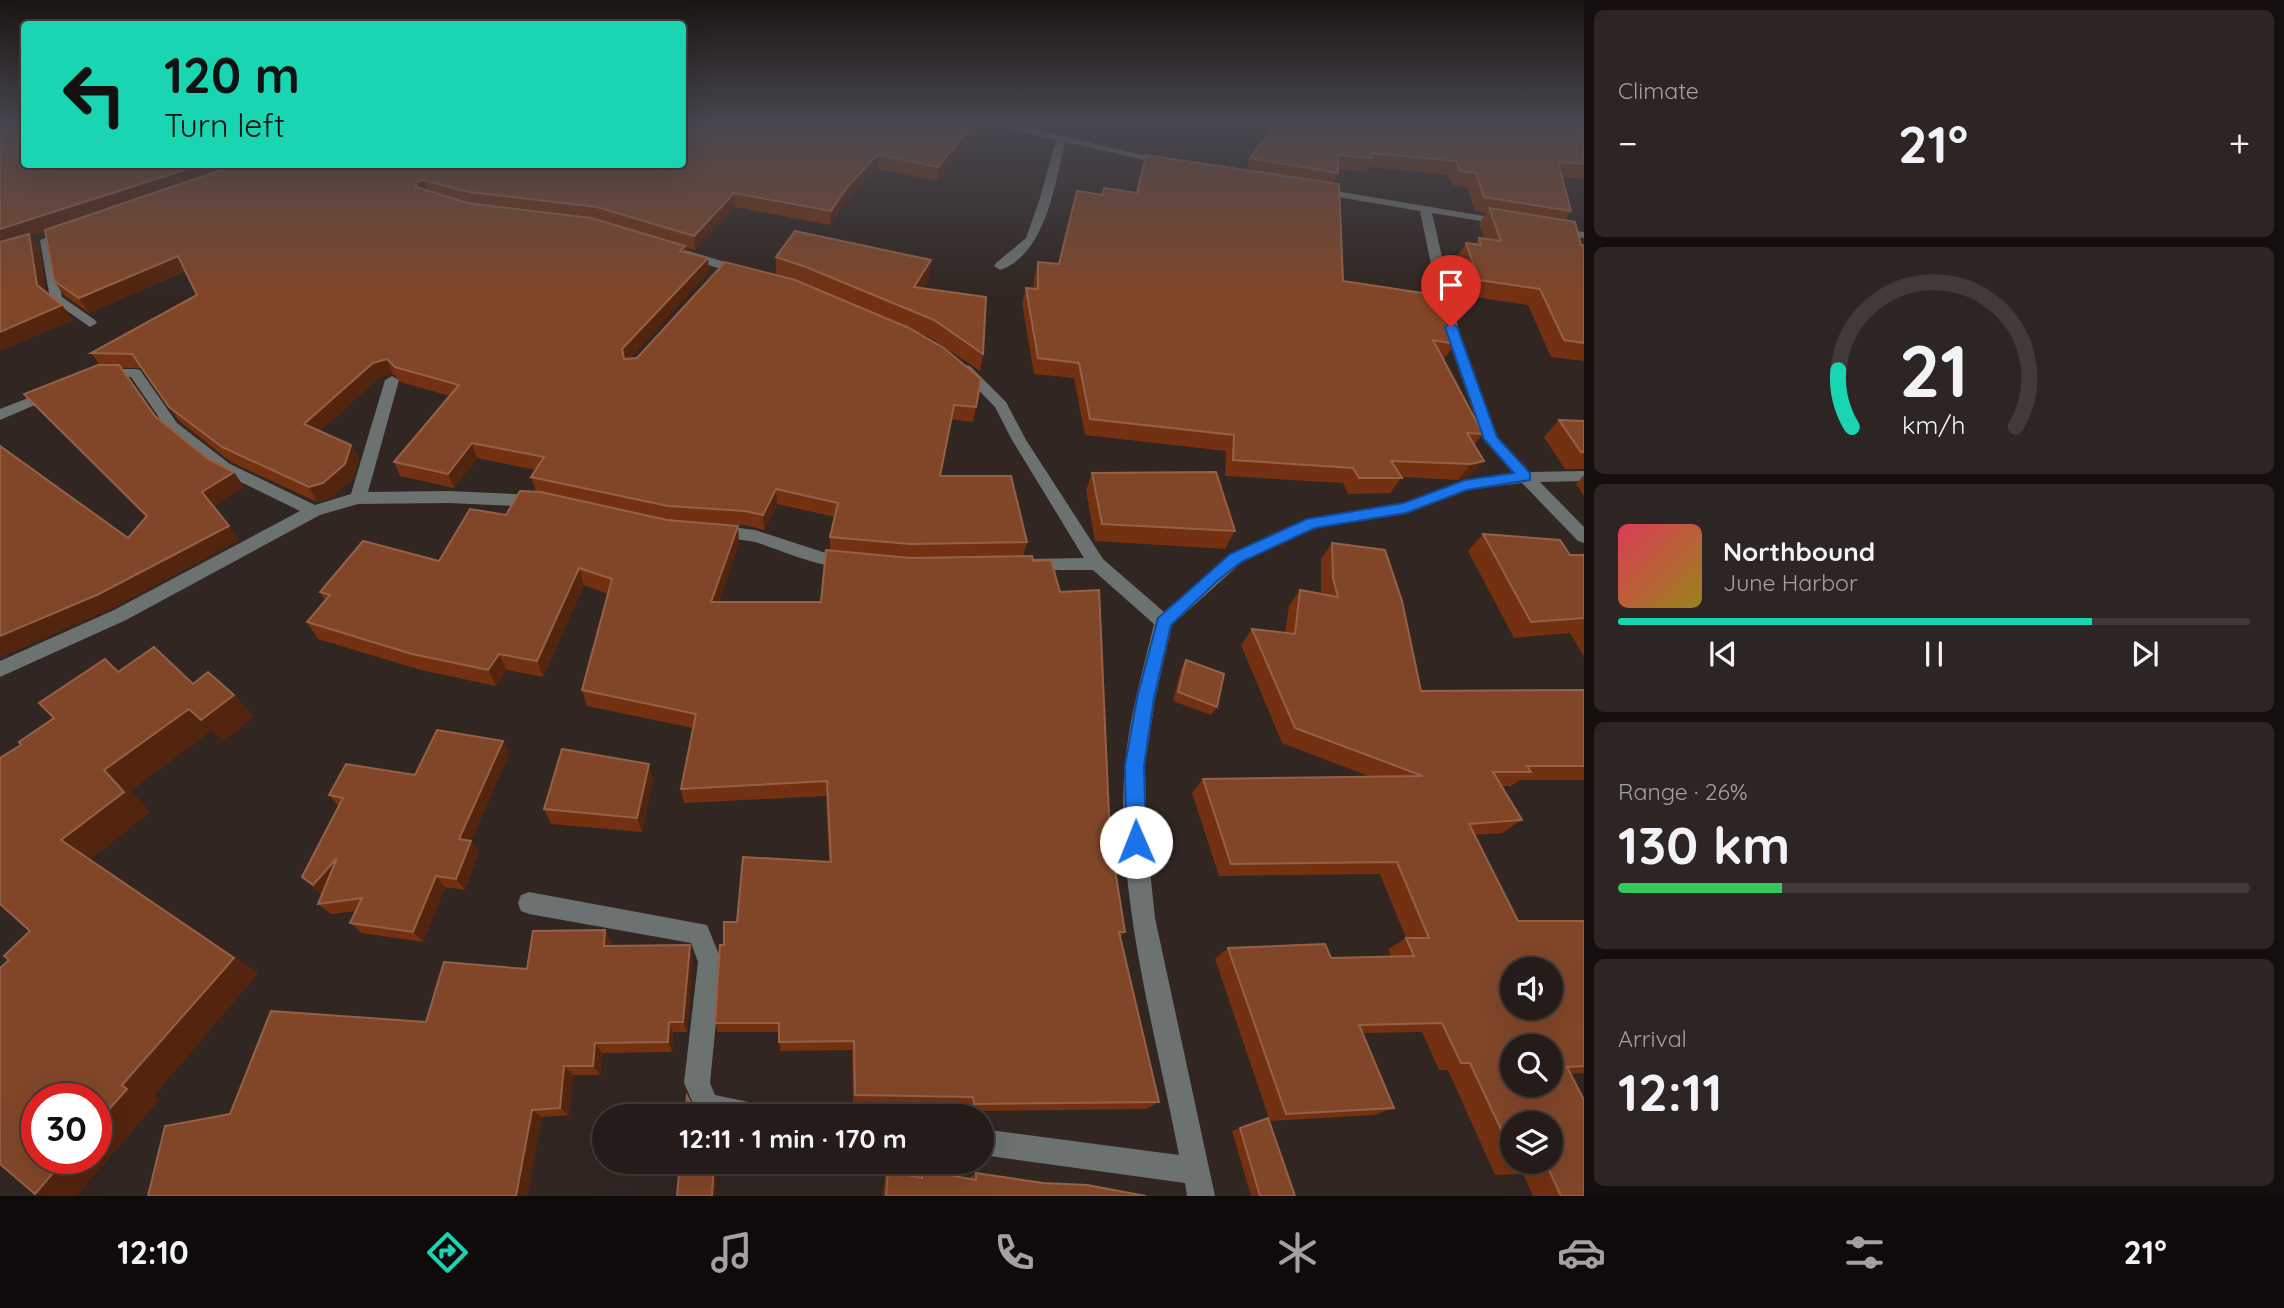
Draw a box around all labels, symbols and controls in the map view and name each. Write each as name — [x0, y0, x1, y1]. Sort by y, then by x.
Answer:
text: 120 m — [164, 44, 300, 105]
icon: left — [49, 49, 140, 140]
text: Climate — [1618, 76, 1699, 105]
text: Turn left — [164, 105, 285, 145]
text: 21° — [1898, 111, 1968, 176]
text: − — [1618, 119, 1638, 167]
text: + — [2229, 119, 2250, 167]
pin — [1421, 255, 1481, 327]
icon: arrive — [1432, 266, 1470, 304]
text: 21 — [1899, 324, 1969, 415]
text: km/h — [1902, 409, 1966, 440]
text: Northbound — [1723, 535, 1875, 568]
text: June Harbor — [1723, 568, 1858, 597]
icon: previous — [1704, 635, 1742, 673]
icon: pause — [1915, 635, 1953, 673]
icon: next — [2126, 635, 2164, 673]
text: Range · 26% — [1618, 777, 1748, 806]
position arrow — [1099, 805, 1173, 879]
text: 130 km — [1618, 812, 1790, 877]
map controls — [1500, 957, 1563, 1174]
button: sound — [1500, 957, 1563, 1020]
text: Arrival — [1618, 1024, 1687, 1053]
button: search — [1500, 1034, 1563, 1097]
text: 12:11 — [1618, 1059, 1722, 1124]
speed limit sign: 30 — [21, 1083, 112, 1174]
button: layers — [1500, 1111, 1563, 1174]
text: 12:11 · 1 min · 170 m — [679, 1122, 907, 1155]
icon: directions — [423, 1228, 472, 1277]
icon: music — [707, 1228, 756, 1277]
icon: phone — [990, 1228, 1039, 1277]
icon: climate — [1273, 1228, 1322, 1277]
icon: car — [1557, 1228, 1606, 1277]
icon: filters — [1840, 1228, 1889, 1277]
text: 12:10 — [117, 1232, 189, 1272]
text: 21° — [2124, 1232, 2167, 1272]

